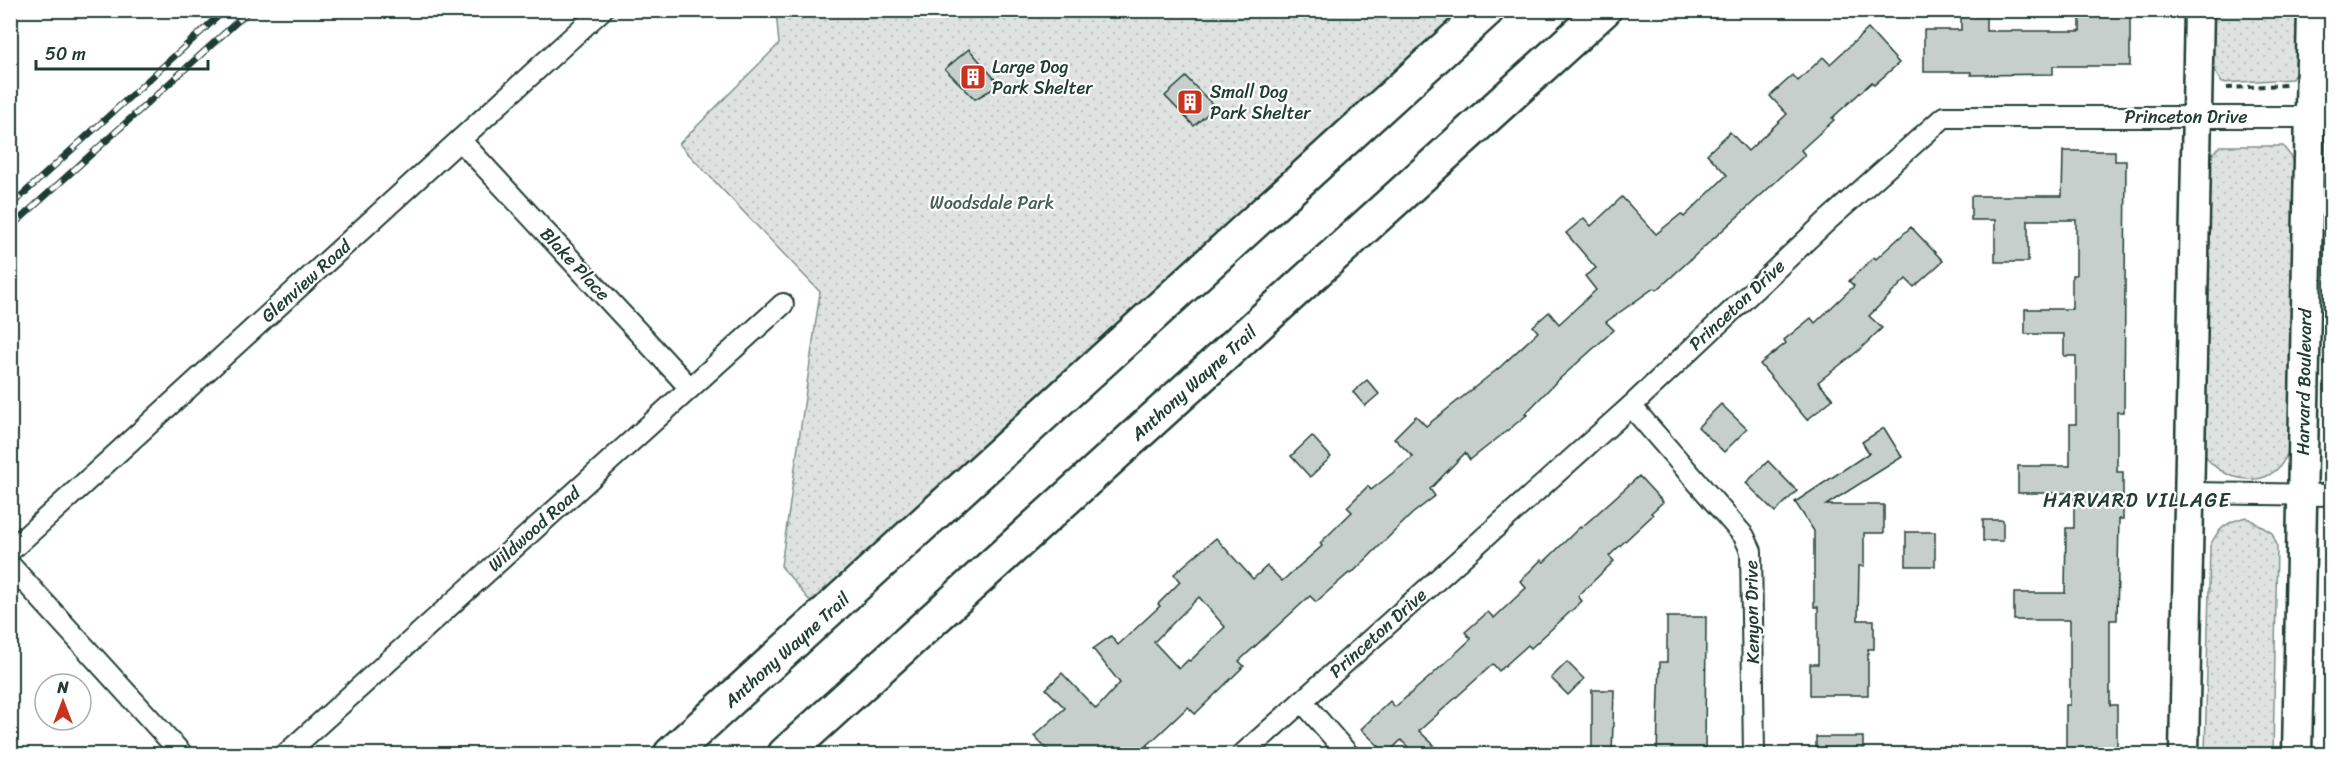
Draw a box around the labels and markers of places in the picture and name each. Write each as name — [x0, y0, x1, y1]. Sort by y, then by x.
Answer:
place label: Large Dog Park Shelter — [992, 51, 1094, 104]
building icon: Large Dog Park Shelter — [958, 62, 988, 92]
place label: Small Dog Park Shelter — [1210, 76, 1312, 129]
building icon: Small Dog Park Shelter — [1175, 87, 1205, 117]

